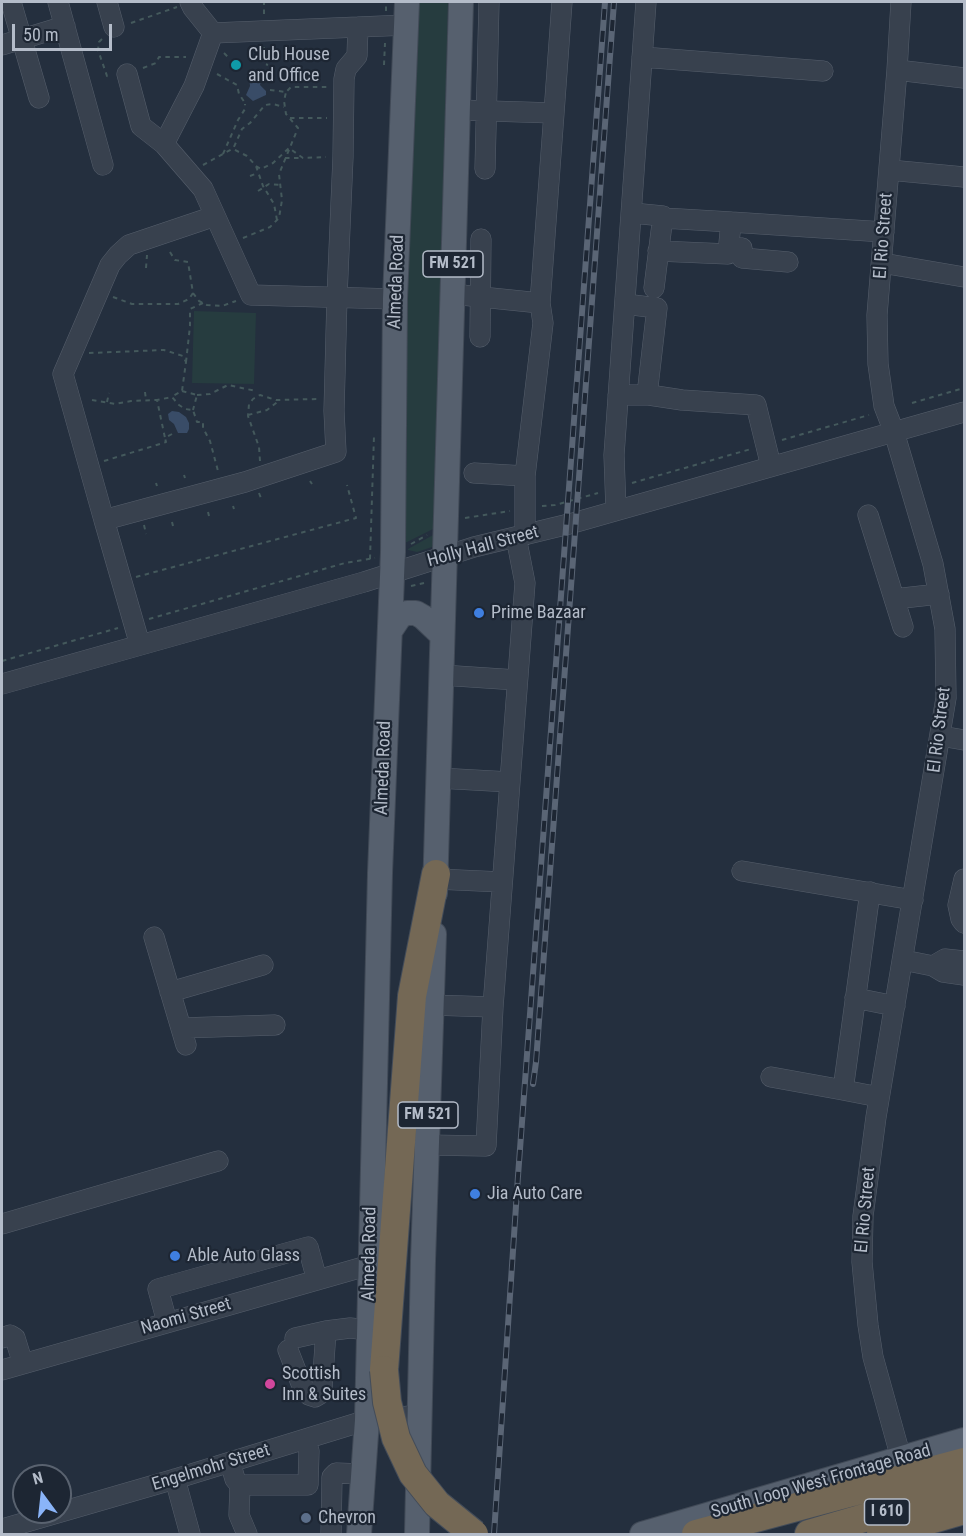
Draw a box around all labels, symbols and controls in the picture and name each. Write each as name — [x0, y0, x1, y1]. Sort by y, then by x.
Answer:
scale bar — [15, 12, 116, 50]
text: 50 m — [23, 24, 58, 45]
place label: Club House and Office — [248, 44, 330, 86]
marker: Club House and Office — [229, 58, 243, 72]
street label: El Rio Street — [870, 192, 898, 280]
street label: Almeda Road — [385, 234, 409, 330]
road number: FM 521 — [423, 251, 483, 277]
street label: Holly Hall Street — [425, 522, 541, 572]
place label: Prime Bazaar — [491, 602, 586, 624]
marker: Prime Bazaar — [472, 606, 486, 620]
street label: El Rio Street — [924, 686, 956, 774]
street label: Almeda Road — [372, 720, 396, 816]
road number: FM 521 — [398, 1102, 458, 1128]
street label: El Rio Street — [851, 1166, 881, 1254]
place label: Jia Auto Care — [487, 1183, 582, 1205]
marker: Jia Auto Care — [468, 1187, 482, 1201]
street label: Almeda Road — [358, 1207, 382, 1301]
place label: Able Auto Glass — [187, 1245, 300, 1267]
marker: Able Auto Glass — [168, 1249, 182, 1263]
street label: Naomi Street — [138, 1294, 234, 1340]
place label: Scottish Inn & Suites — [282, 1363, 366, 1406]
marker: Scottish Inn & Suites — [263, 1377, 277, 1391]
street label: Engelmohr Street — [149, 1440, 273, 1496]
street label: South Loop West Frontage Road — [709, 1440, 933, 1524]
north arrow — [12, 1464, 72, 1524]
text: N — [31, 1468, 45, 1489]
road number: I 610 — [864, 1499, 910, 1525]
place label: Chevron — [318, 1507, 376, 1529]
marker: Chevron — [299, 1511, 313, 1525]

